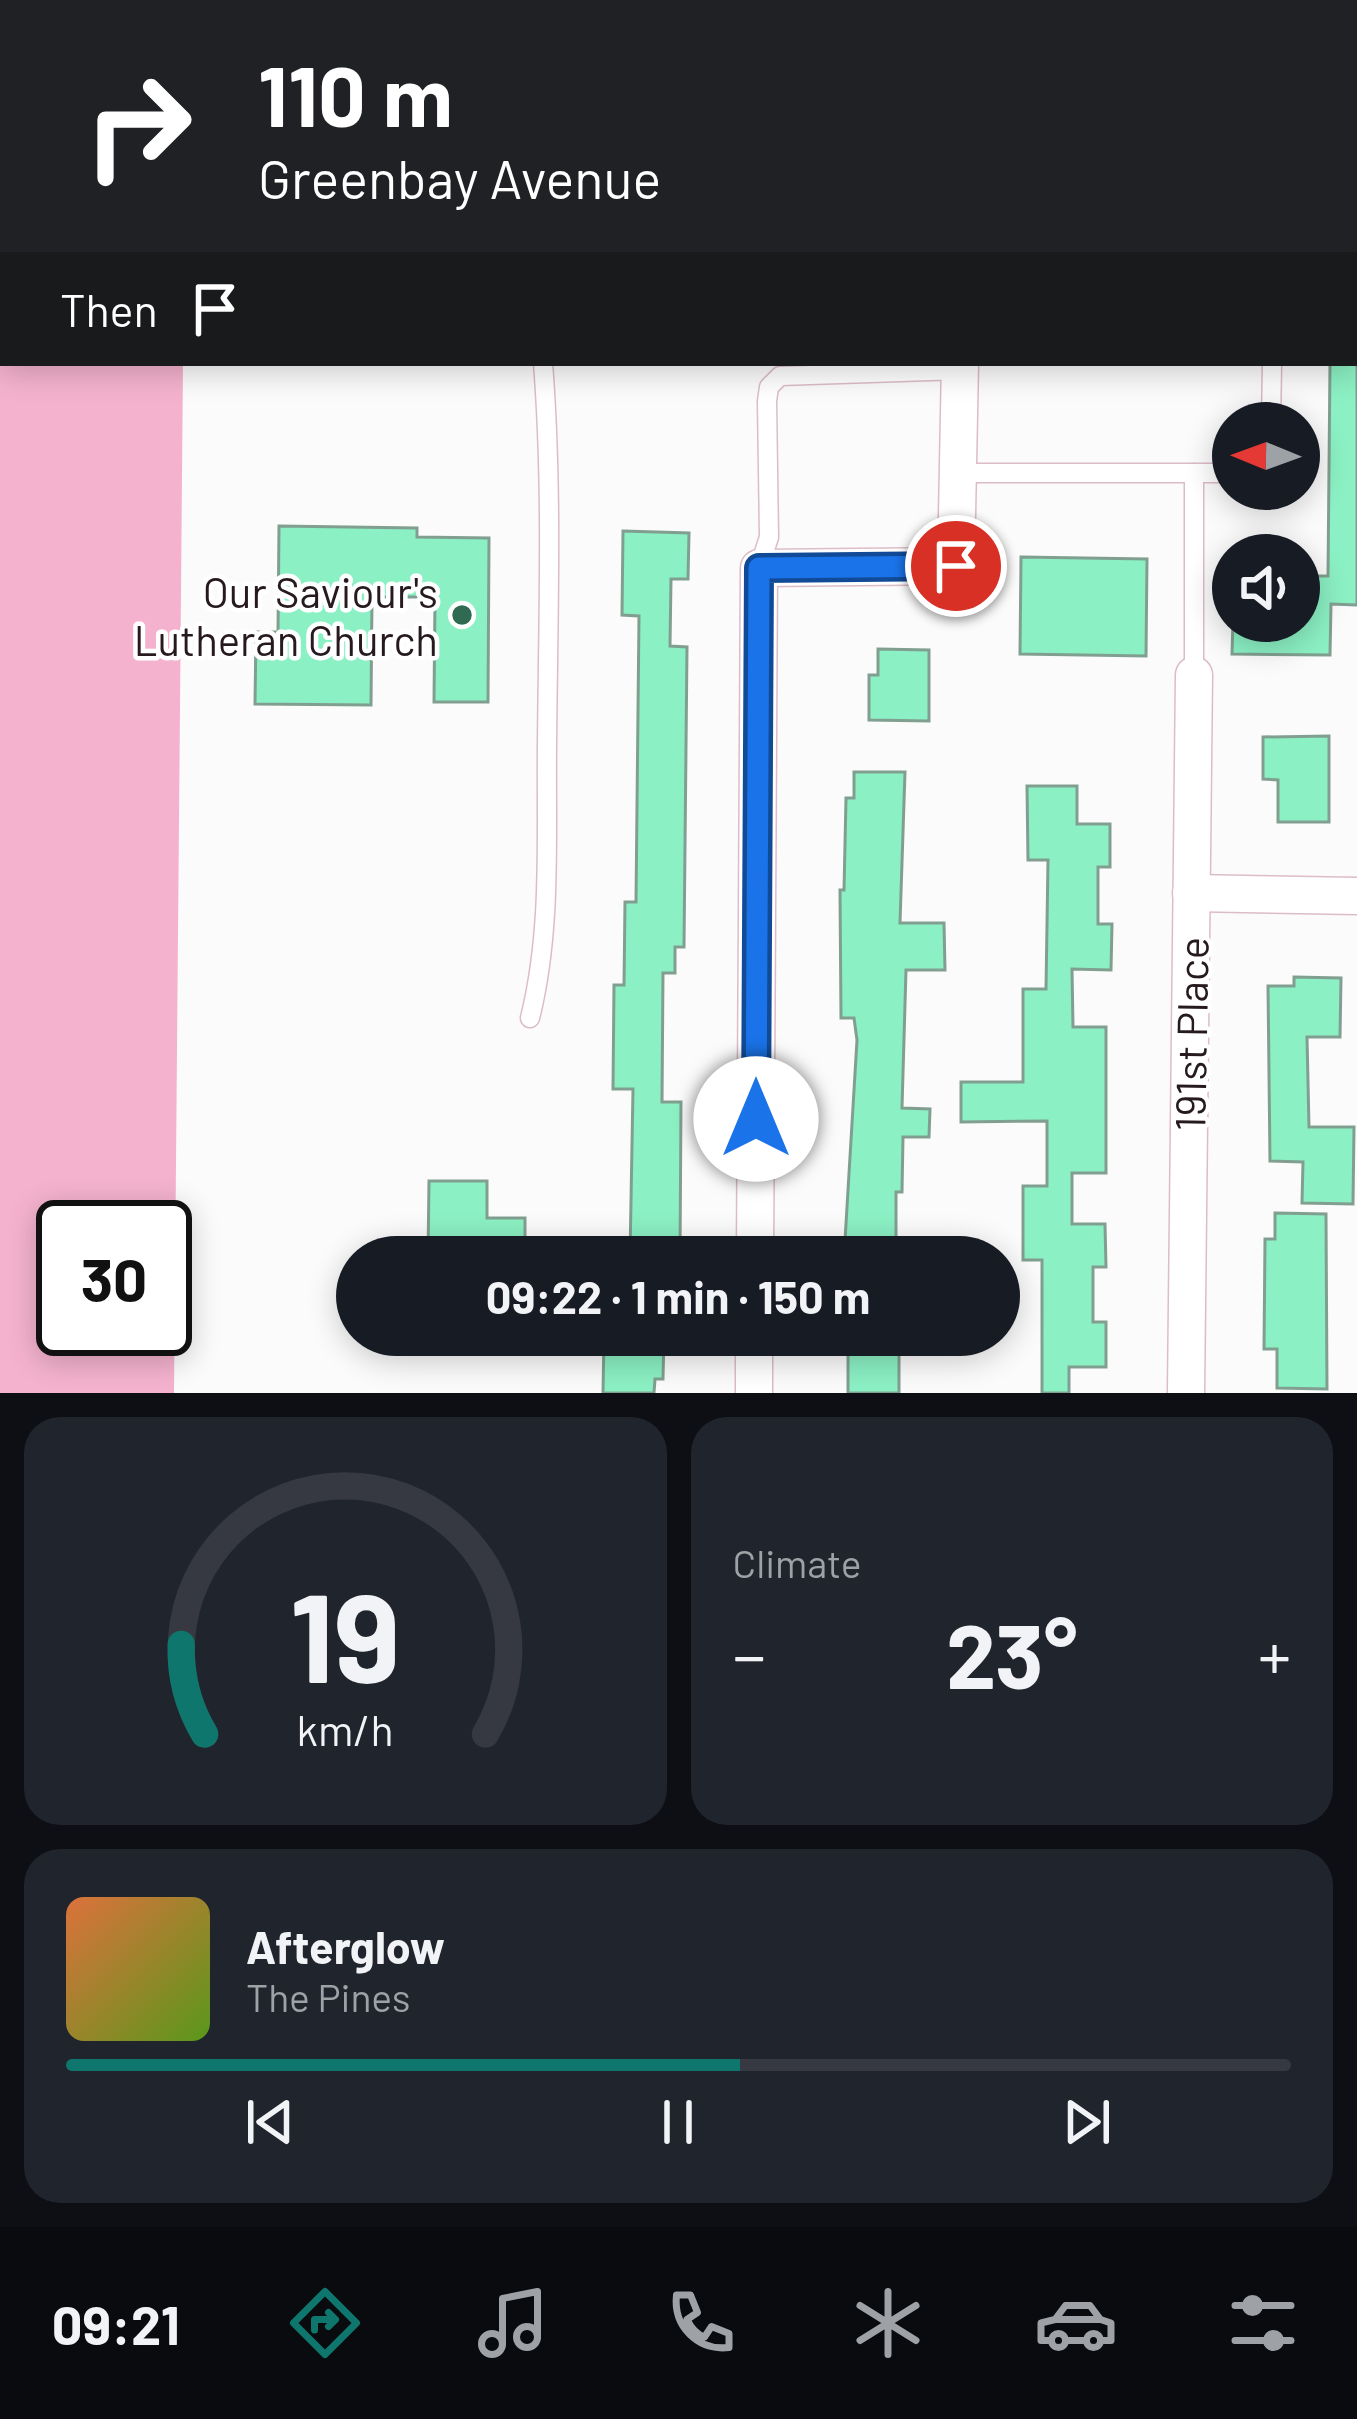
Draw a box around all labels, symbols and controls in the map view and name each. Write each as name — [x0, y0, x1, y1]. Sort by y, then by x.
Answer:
text: 110 m — [258, 43, 453, 144]
icon: right — [60, 48, 216, 204]
text: Greenbay Avenue — [258, 145, 661, 210]
icon: arrive — [182, 276, 248, 342]
text: Then — [60, 282, 158, 336]
north arrow — [1212, 402, 1320, 510]
map controls — [1212, 402, 1320, 642]
pin — [905, 515, 1007, 617]
icon: arrive — [923, 533, 989, 599]
button: sound — [1212, 534, 1320, 642]
place label: Our Saviour's Lutheran Church — [134, 566, 438, 664]
marker: Our Saviour's Lutheran Church — [449, 602, 475, 628]
street label: 191st Place — [1163, 936, 1217, 1132]
position arrow — [693, 1056, 819, 1182]
speed limit sign: 30 — [36, 1200, 192, 1356]
text: 09:22 · 1 min · 150 m — [486, 1269, 870, 1323]
text: Climate — [733, 1539, 862, 1586]
text: 19 — [290, 1558, 400, 1708]
text: 23° — [946, 1599, 1078, 1707]
text: − — [733, 1614, 766, 1693]
text: + — [1258, 1614, 1291, 1693]
text: km/h — [297, 1703, 394, 1755]
text: Afterglow — [246, 1919, 445, 1973]
text: The Pines — [246, 1973, 411, 2020]
icon: previous — [237, 2089, 303, 2155]
icon: pause — [645, 2089, 711, 2155]
icon: next — [1054, 2089, 1120, 2155]
icon: directions — [283, 2281, 367, 2365]
icon: music — [471, 2281, 555, 2365]
icon: phone — [659, 2281, 743, 2365]
icon: climate — [846, 2281, 930, 2365]
icon: car — [1034, 2281, 1118, 2365]
icon: filters — [1221, 2281, 1305, 2365]
text: 09:21 — [52, 2291, 180, 2356]

